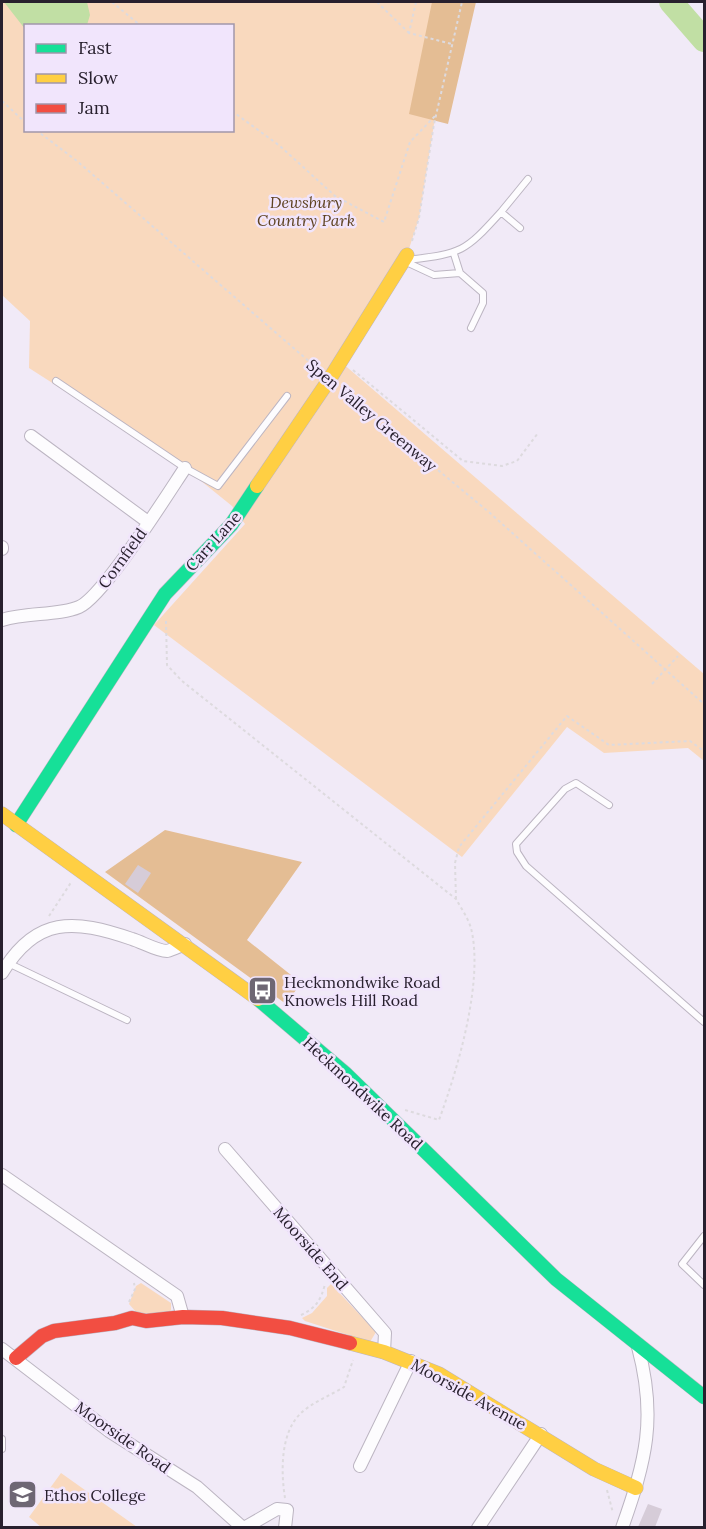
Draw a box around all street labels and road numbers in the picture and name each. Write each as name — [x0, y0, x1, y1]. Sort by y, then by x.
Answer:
street label: Spen Valley Greenway — [303, 355, 442, 476]
street label: Carr Lane — [181, 507, 245, 575]
street label: Cornfield — [93, 524, 151, 592]
street label: Heckmondwike Road — [299, 1032, 427, 1154]
street label: Moorside End — [269, 1202, 353, 1294]
street label: Moorside Avenue — [408, 1354, 530, 1434]
street label: Moorside Road — [72, 1397, 175, 1477]

